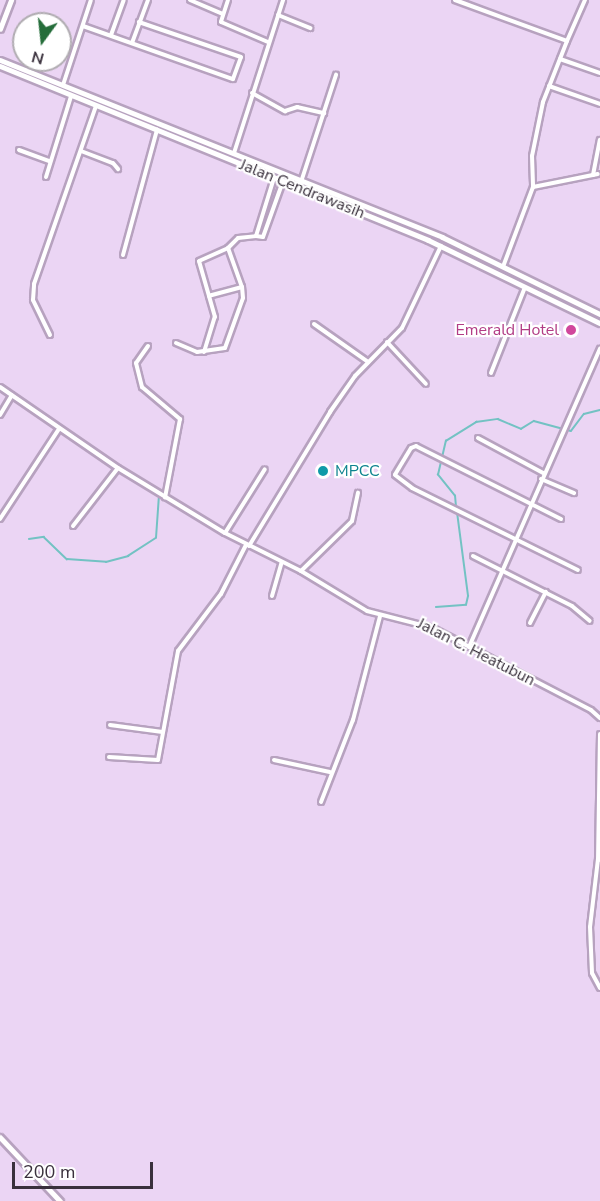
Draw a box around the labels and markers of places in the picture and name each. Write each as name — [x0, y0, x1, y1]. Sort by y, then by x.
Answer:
place label: Emerald Hotel — [455, 320, 559, 340]
marker: Emerald Hotel — [564, 323, 578, 337]
place label: MPCC — [335, 461, 380, 481]
marker: MPCC — [316, 464, 330, 478]

